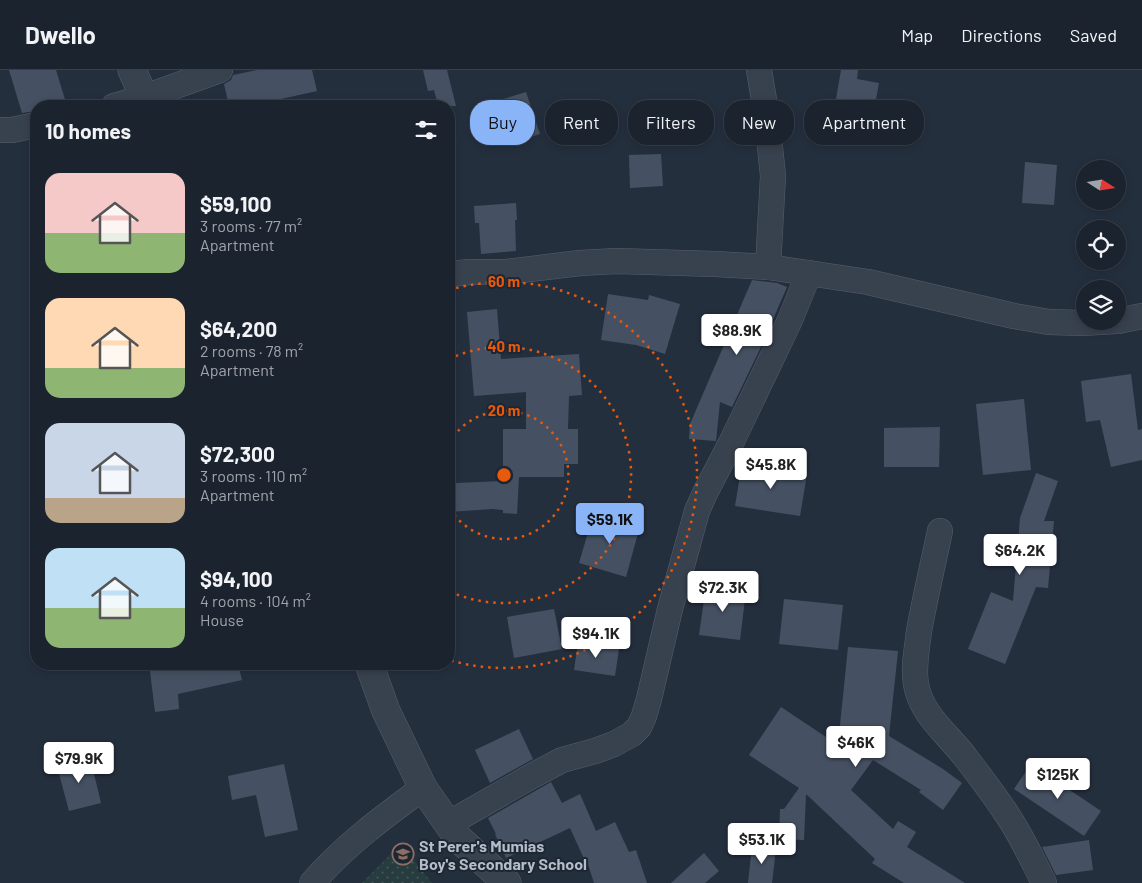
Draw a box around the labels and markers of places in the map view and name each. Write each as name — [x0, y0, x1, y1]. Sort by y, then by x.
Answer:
pin: $88.9K — [696, 314, 778, 356]
pin: $45.8K — [730, 448, 812, 490]
centre of rings — [495, 466, 513, 484]
pin: $59.1K — [569, 502, 651, 545]
pin: $64.2K — [979, 534, 1061, 576]
pin: $72.3K — [682, 570, 764, 613]
pin: $94.1K — [555, 616, 637, 659]
pin: $46K — [826, 726, 886, 768]
pin: $79.9K — [38, 742, 120, 784]
pin: $125K — [1023, 758, 1093, 800]
pin: $53.1K — [721, 822, 803, 865]
place label: St Perer's Mumias Boy's Secondary School — [419, 836, 587, 873]
school or university icon: St Perer's Mumias Boy's Secondary School — [391, 842, 415, 866]

